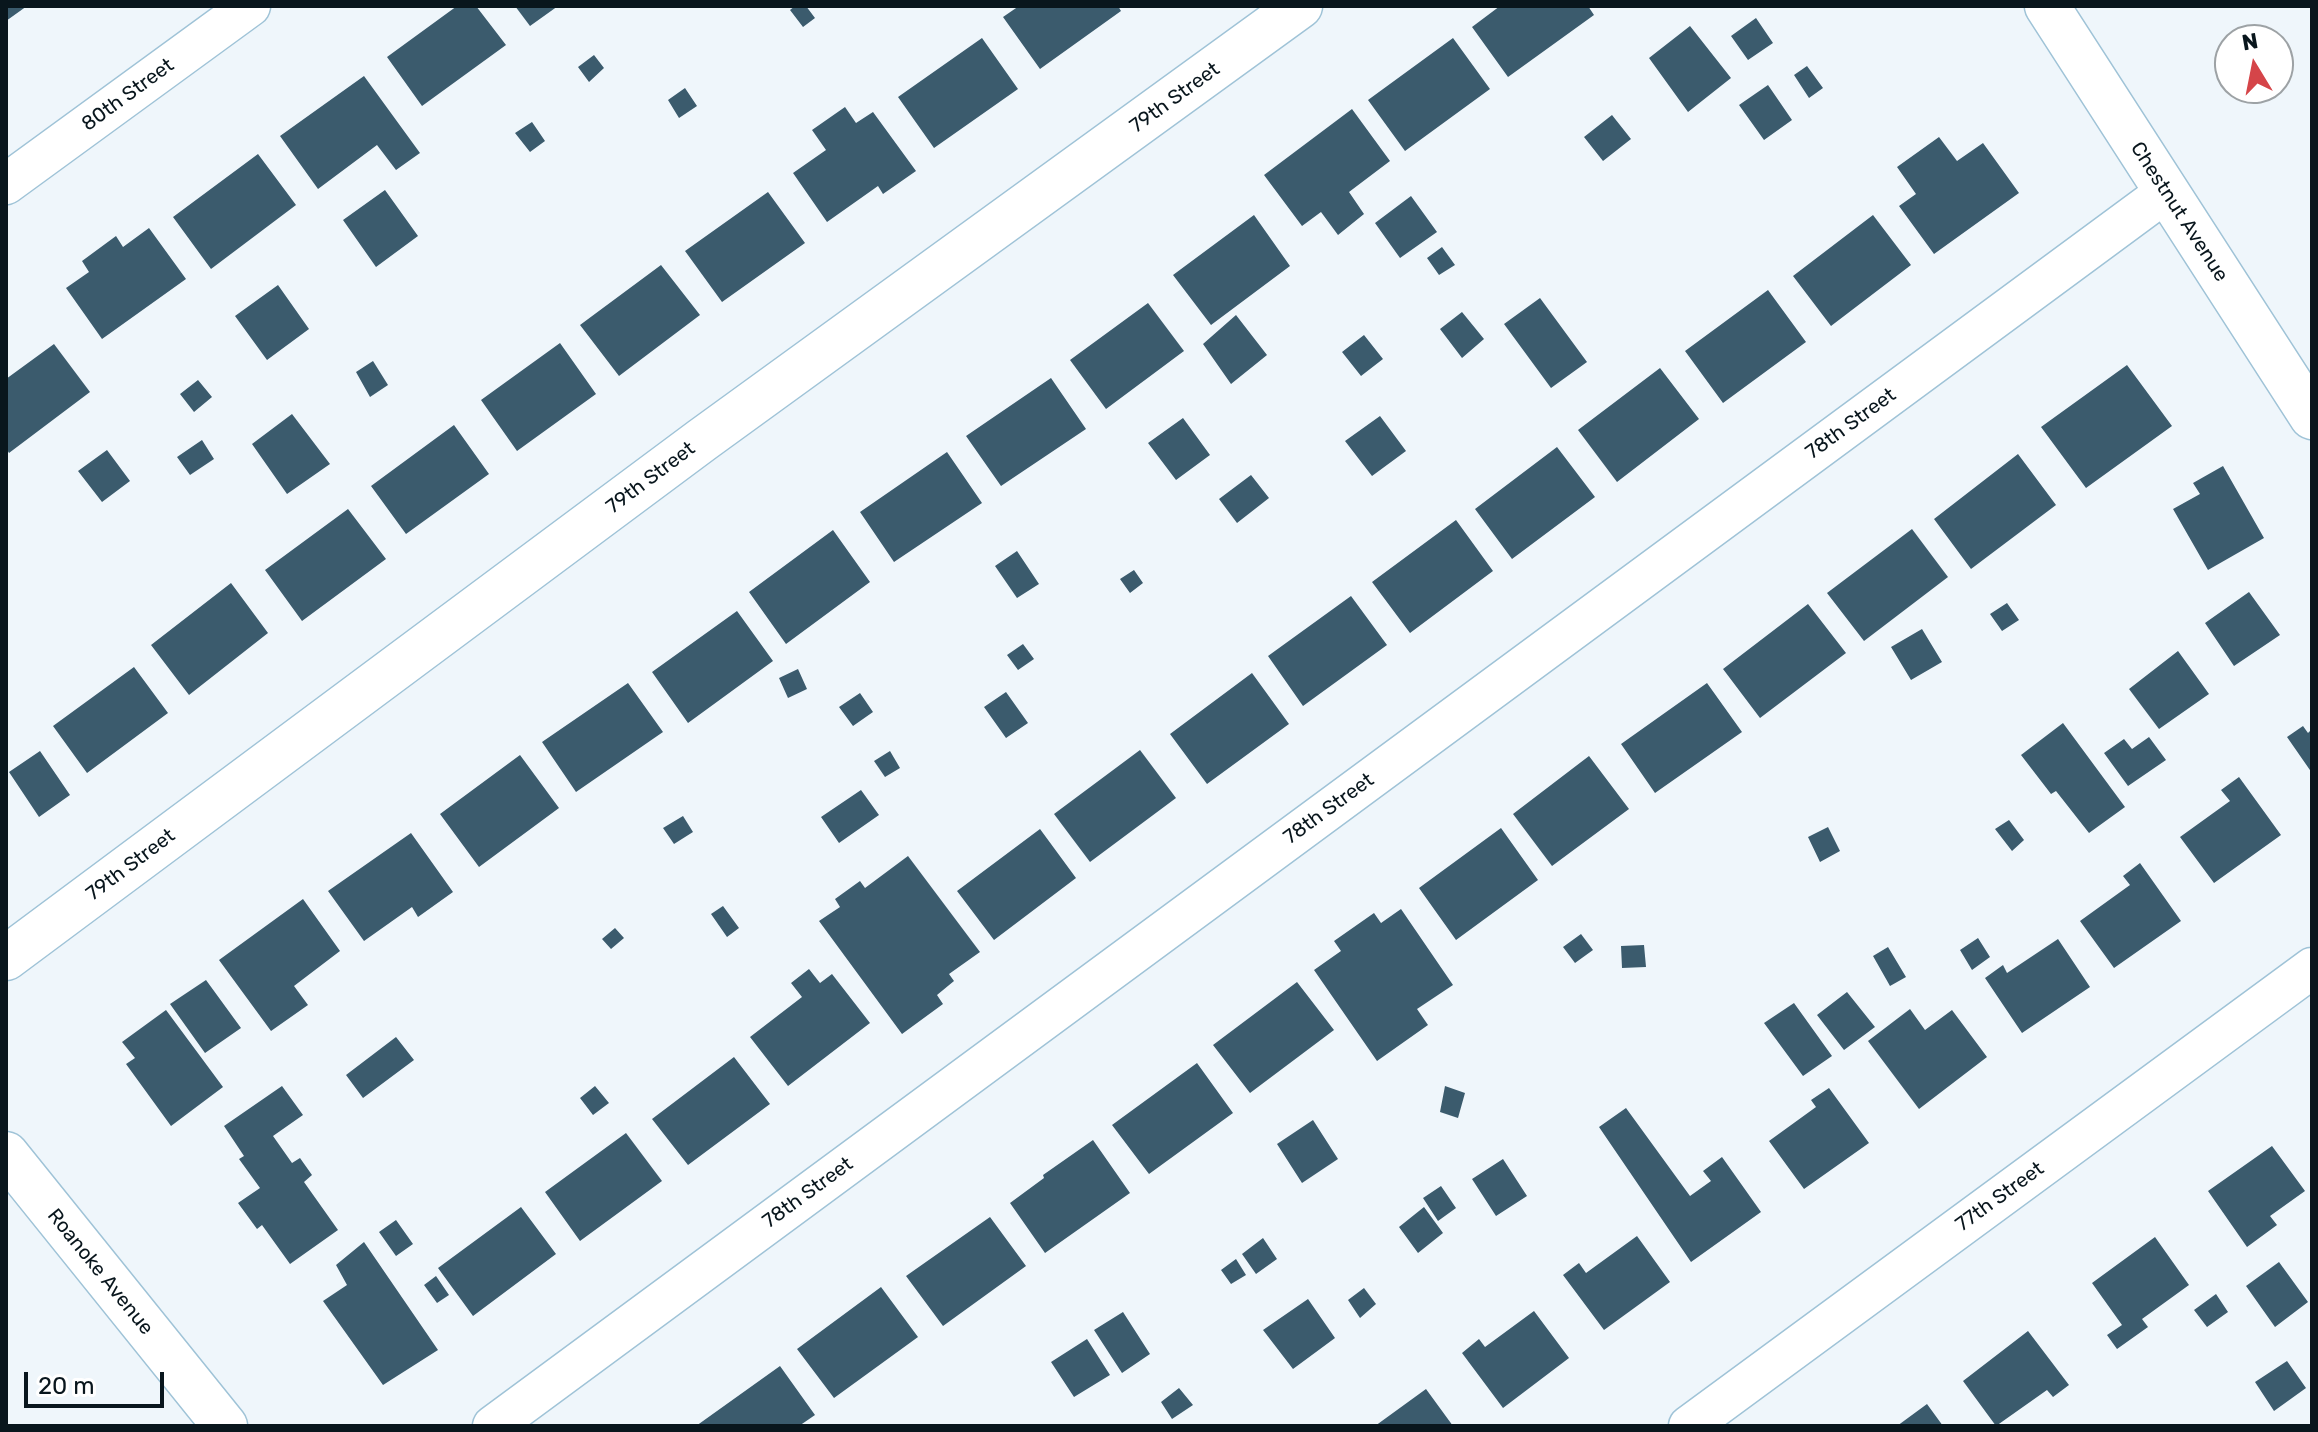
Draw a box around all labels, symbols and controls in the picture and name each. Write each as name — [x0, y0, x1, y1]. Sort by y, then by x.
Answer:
north arrow — [2214, 24, 2294, 104]
text: N — [2240, 27, 2260, 57]
street label: 80th Street — [77, 54, 179, 136]
street label: 79th Street — [1126, 57, 1224, 139]
street label: Chestnut Avenue — [2125, 138, 2233, 286]
street label: 78th Street — [1801, 383, 1901, 465]
street label: 79th Street — [602, 437, 700, 519]
street label: 78th Street — [1279, 768, 1379, 850]
street label: 79th Street — [82, 824, 180, 906]
street label: 78th Street — [758, 1152, 858, 1234]
street label: 77th Street — [1951, 1157, 2049, 1237]
street label: Roanoke Avenue — [42, 1204, 158, 1340]
scale bar — [28, 1356, 168, 1406]
text: 20 m — [38, 1372, 95, 1400]

